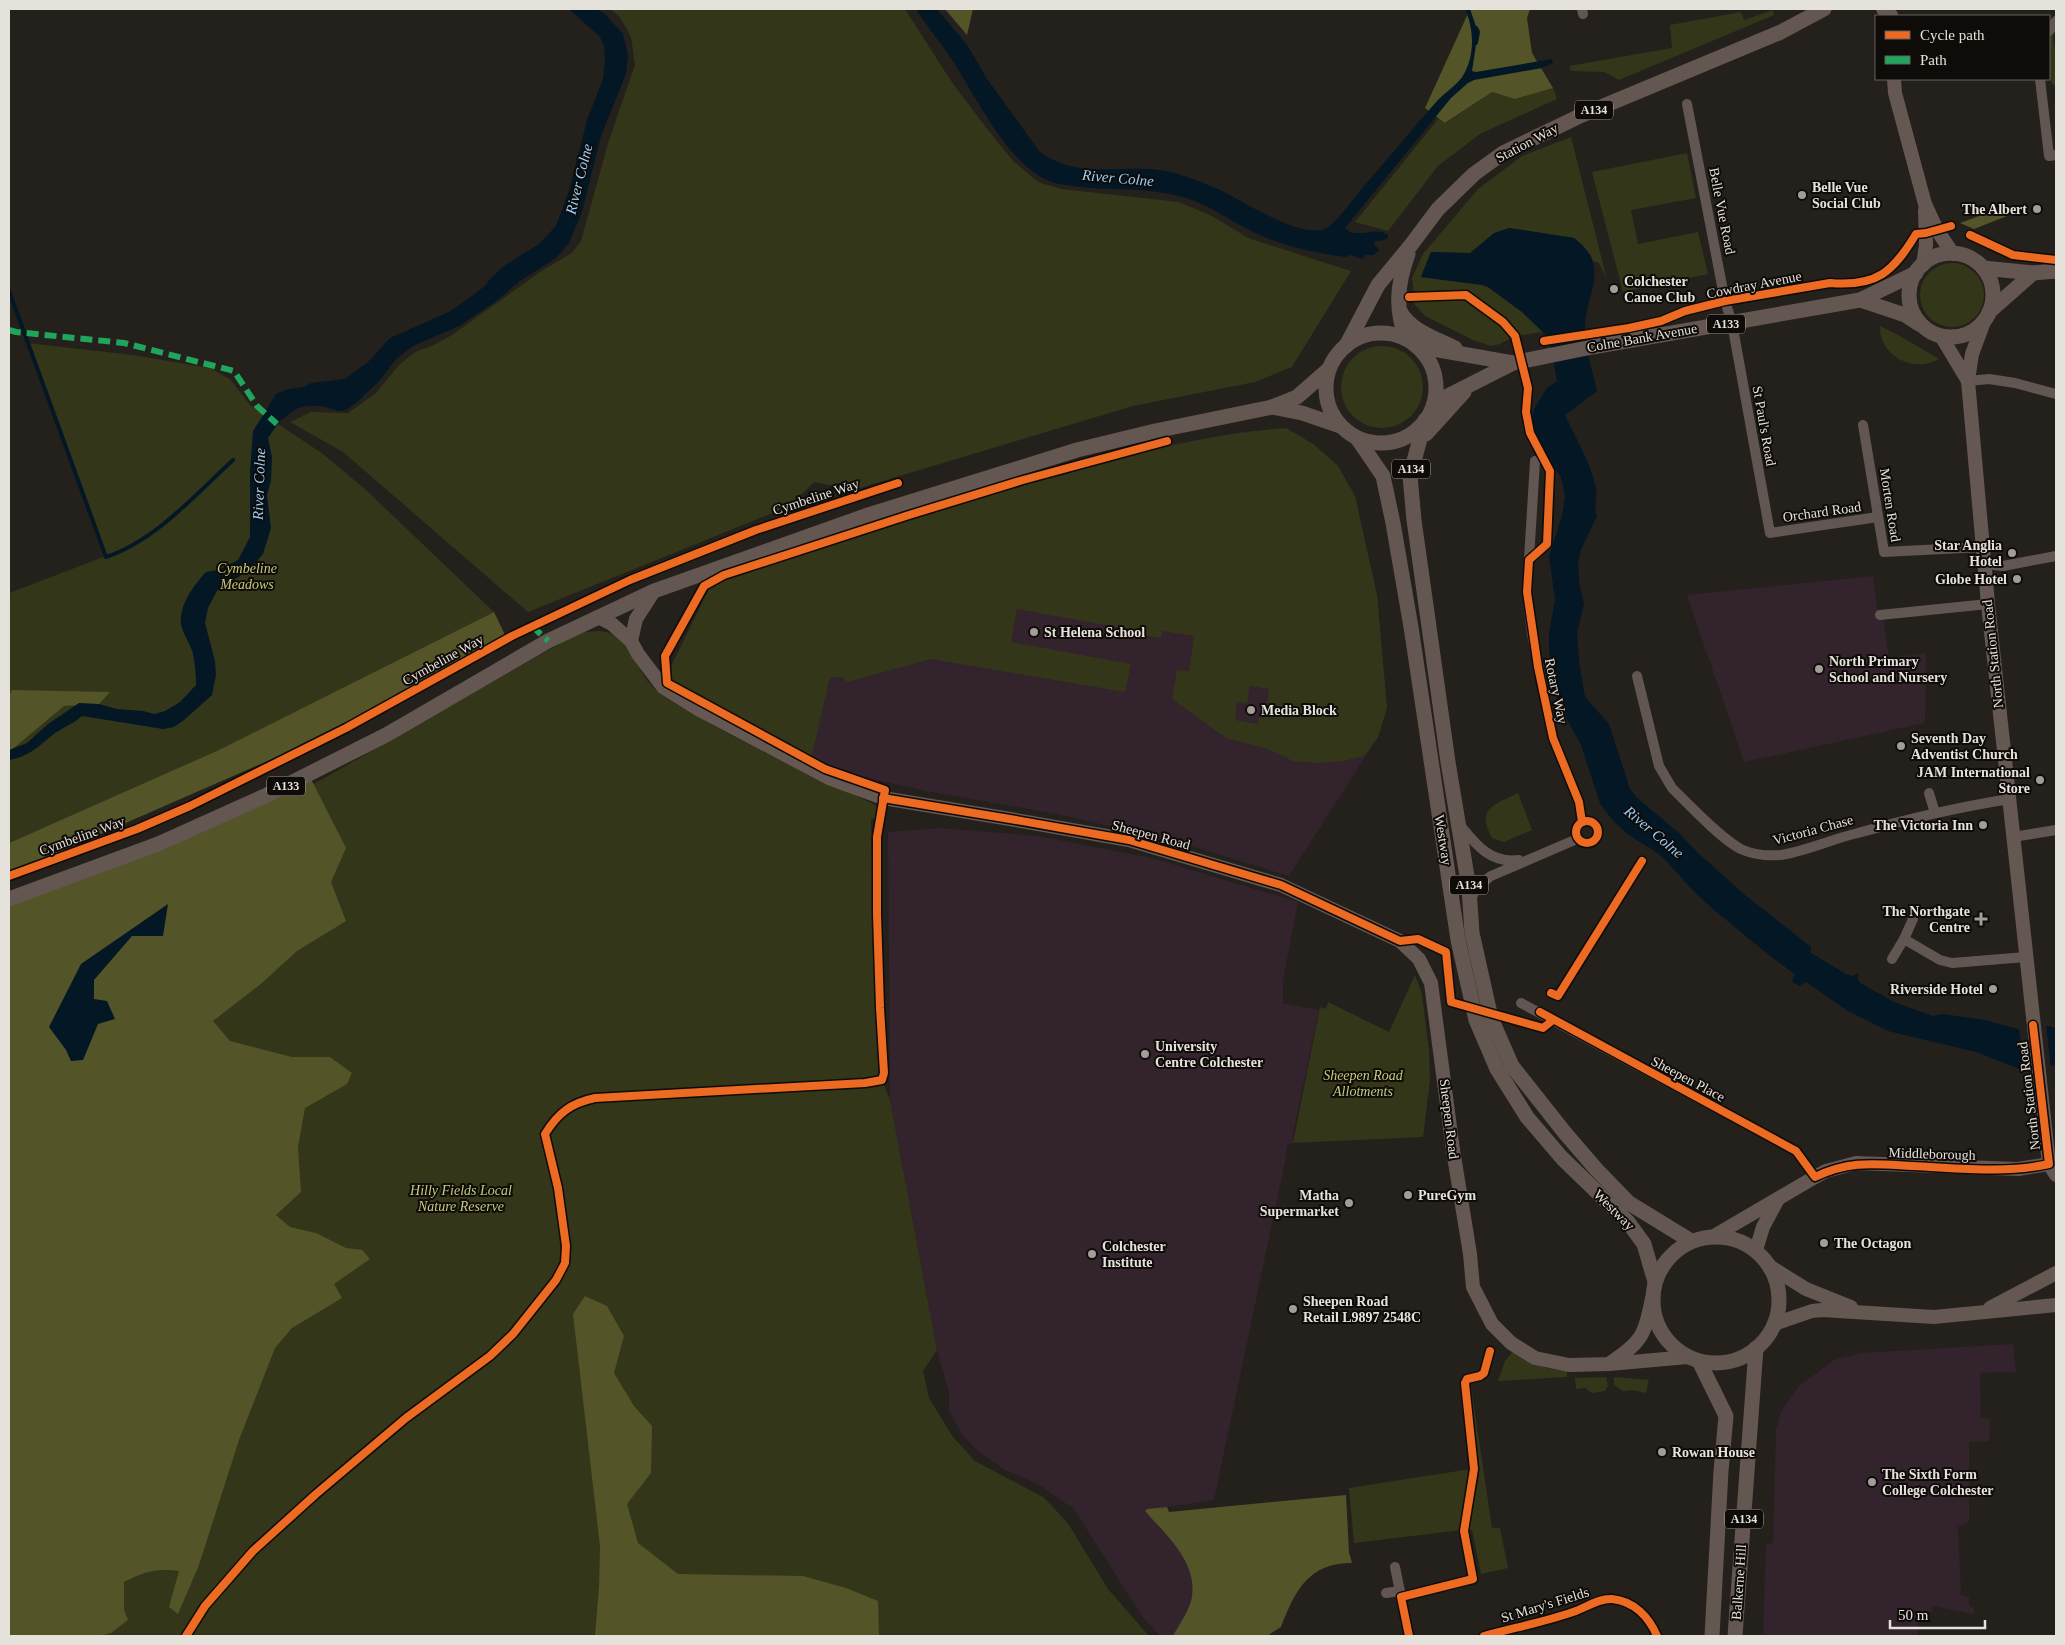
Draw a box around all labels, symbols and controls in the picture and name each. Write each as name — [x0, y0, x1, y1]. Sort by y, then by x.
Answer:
legend — [1875, 15, 2050, 80]
text: Cycle path — [1920, 27, 1985, 43]
text: Path — [1920, 52, 1947, 68]
road number: A134 — [1575, 100, 1613, 120]
street label: Station Way — [1493, 120, 1561, 166]
water label: River Colne — [562, 142, 596, 217]
street label: Belle Vue Road — [1706, 166, 1738, 256]
water label: River Colne — [1080, 167, 1155, 189]
place label: Belle Vue Social Club — [1812, 180, 1881, 211]
marker: Belle Vue Social Club — [1796, 189, 1808, 201]
place label: The Albert — [1962, 202, 2027, 217]
marker: The Albert — [2031, 203, 2043, 215]
street label: Cowdray Avenue — [1705, 268, 1803, 302]
place label: Colchester Canoe Club — [1624, 274, 1695, 305]
marker: Colchester Canoe Club — [1608, 283, 1620, 295]
road number: A133 — [1707, 314, 1745, 334]
street label: Colne Bank Avenue — [1586, 321, 1698, 355]
street label: St Paul's Road — [1750, 385, 1778, 467]
water label: River Colne — [250, 447, 268, 521]
road number: A134 — [1392, 459, 1430, 478]
street label: Morten Road — [1877, 467, 1903, 543]
street label: Cymbeline Way — [771, 476, 861, 518]
street label: Orchard Road — [1782, 499, 1862, 525]
place label: Star Anglia Hotel — [1934, 538, 2002, 569]
marker: Star Anglia Hotel — [2006, 547, 2018, 559]
park label: Cymbeline Meadows — [217, 561, 277, 592]
place label: Globe Hotel — [1935, 572, 2007, 587]
marker: Globe Hotel — [2011, 573, 2023, 585]
street label: North Station Road — [1980, 599, 2006, 709]
place label: St Helena School — [1044, 625, 1145, 640]
marker: St Helena School — [1028, 626, 1040, 638]
street label: Cymbeline Way — [400, 632, 486, 688]
place label: North Primary School and Nursery — [1829, 654, 1947, 685]
street label: Rotary Way — [1542, 657, 1570, 725]
marker: North Primary School and Nursery — [1813, 663, 1825, 675]
place label: Media Block — [1261, 703, 1337, 718]
marker: Media Block — [1245, 704, 1257, 716]
place label: Seventh Day Adventist Church — [1911, 731, 2018, 762]
marker: Seventh Day Adventist Church — [1895, 740, 1907, 752]
place label: JAM International Store — [1917, 765, 2030, 796]
marker: JAM International Store — [2034, 774, 2046, 786]
road number: A133 — [267, 776, 305, 796]
water label: River Colne — [1620, 802, 1687, 862]
street label: Victoria Chase — [1771, 812, 1855, 848]
street label: Cymbeline Way — [37, 814, 127, 858]
street label: Westway — [1432, 814, 1454, 866]
street label: Sheepen Road — [1110, 817, 1192, 853]
place label: The Victoria Inn — [1873, 818, 1973, 833]
marker: The Victoria Inn — [1977, 819, 1989, 831]
road number: A134 — [1450, 876, 1488, 894]
place label: The Northgate Centre — [1883, 904, 1970, 935]
marker: The Northgate Centre — [1974, 912, 1988, 926]
place label: Riverside Hotel — [1890, 982, 1983, 997]
marker: Riverside Hotel — [1987, 983, 1999, 995]
place label: University Centre Colchester — [1155, 1039, 1263, 1070]
street label: North Station Road — [2015, 1041, 2043, 1151]
marker: University Centre Colchester — [1139, 1048, 1151, 1060]
street label: Sheepen Place — [1649, 1053, 1727, 1105]
park label: Sheepen Road Allotments — [1323, 1068, 1404, 1099]
street label: Sheepen Road — [1437, 1078, 1461, 1160]
street label: Middleborough — [1888, 1145, 1976, 1163]
park label: Hilly Fields Local Nature Reserve — [409, 1183, 512, 1214]
street label: Westway — [1591, 1187, 1637, 1233]
place label: Matha Supermarket — [1260, 1188, 1339, 1219]
place label: PureGym — [1418, 1188, 1476, 1203]
marker: PureGym — [1402, 1189, 1414, 1201]
marker: Matha Supermarket — [1343, 1197, 1355, 1209]
place label: The Octagon — [1834, 1236, 1912, 1251]
marker: The Octagon — [1818, 1237, 1830, 1249]
place label: Colchester Institute — [1102, 1239, 1166, 1270]
marker: Colchester Institute — [1086, 1248, 1098, 1260]
place label: Sheepen Road Retail L9897 2548C — [1303, 1294, 1421, 1325]
marker: Sheepen Road Retail L9897 2548C — [1287, 1303, 1299, 1315]
place label: Rowan House — [1672, 1445, 1755, 1460]
marker: Rowan House — [1656, 1446, 1668, 1458]
place label: The Sixth Form College Colchester — [1882, 1467, 1994, 1498]
marker: The Sixth Form College Colchester — [1866, 1476, 1878, 1488]
road number: A134 — [1725, 1510, 1763, 1528]
street label: Balkerne Hill — [1729, 1544, 1749, 1620]
street label: St Mary's Fields — [1499, 1584, 1591, 1626]
scale bar — [1890, 1598, 1985, 1630]
text: 50 m — [1898, 1607, 1929, 1623]

